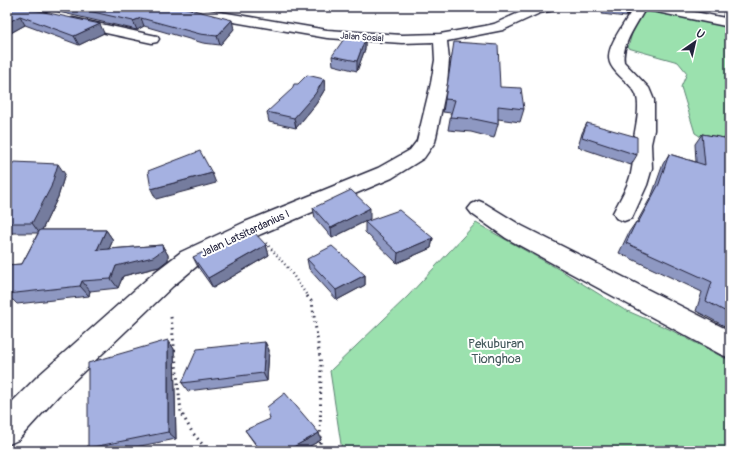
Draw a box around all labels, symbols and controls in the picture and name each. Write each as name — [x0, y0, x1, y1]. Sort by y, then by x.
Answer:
north arrow — [675, 22, 715, 62]
text: U — [694, 27, 707, 42]
street label: Jalan Sosial — [340, 30, 384, 45]
street label: Jalan Latsitardanius I — [199, 207, 292, 260]
park label: Pekuburan Tionghoa — [468, 336, 524, 367]

